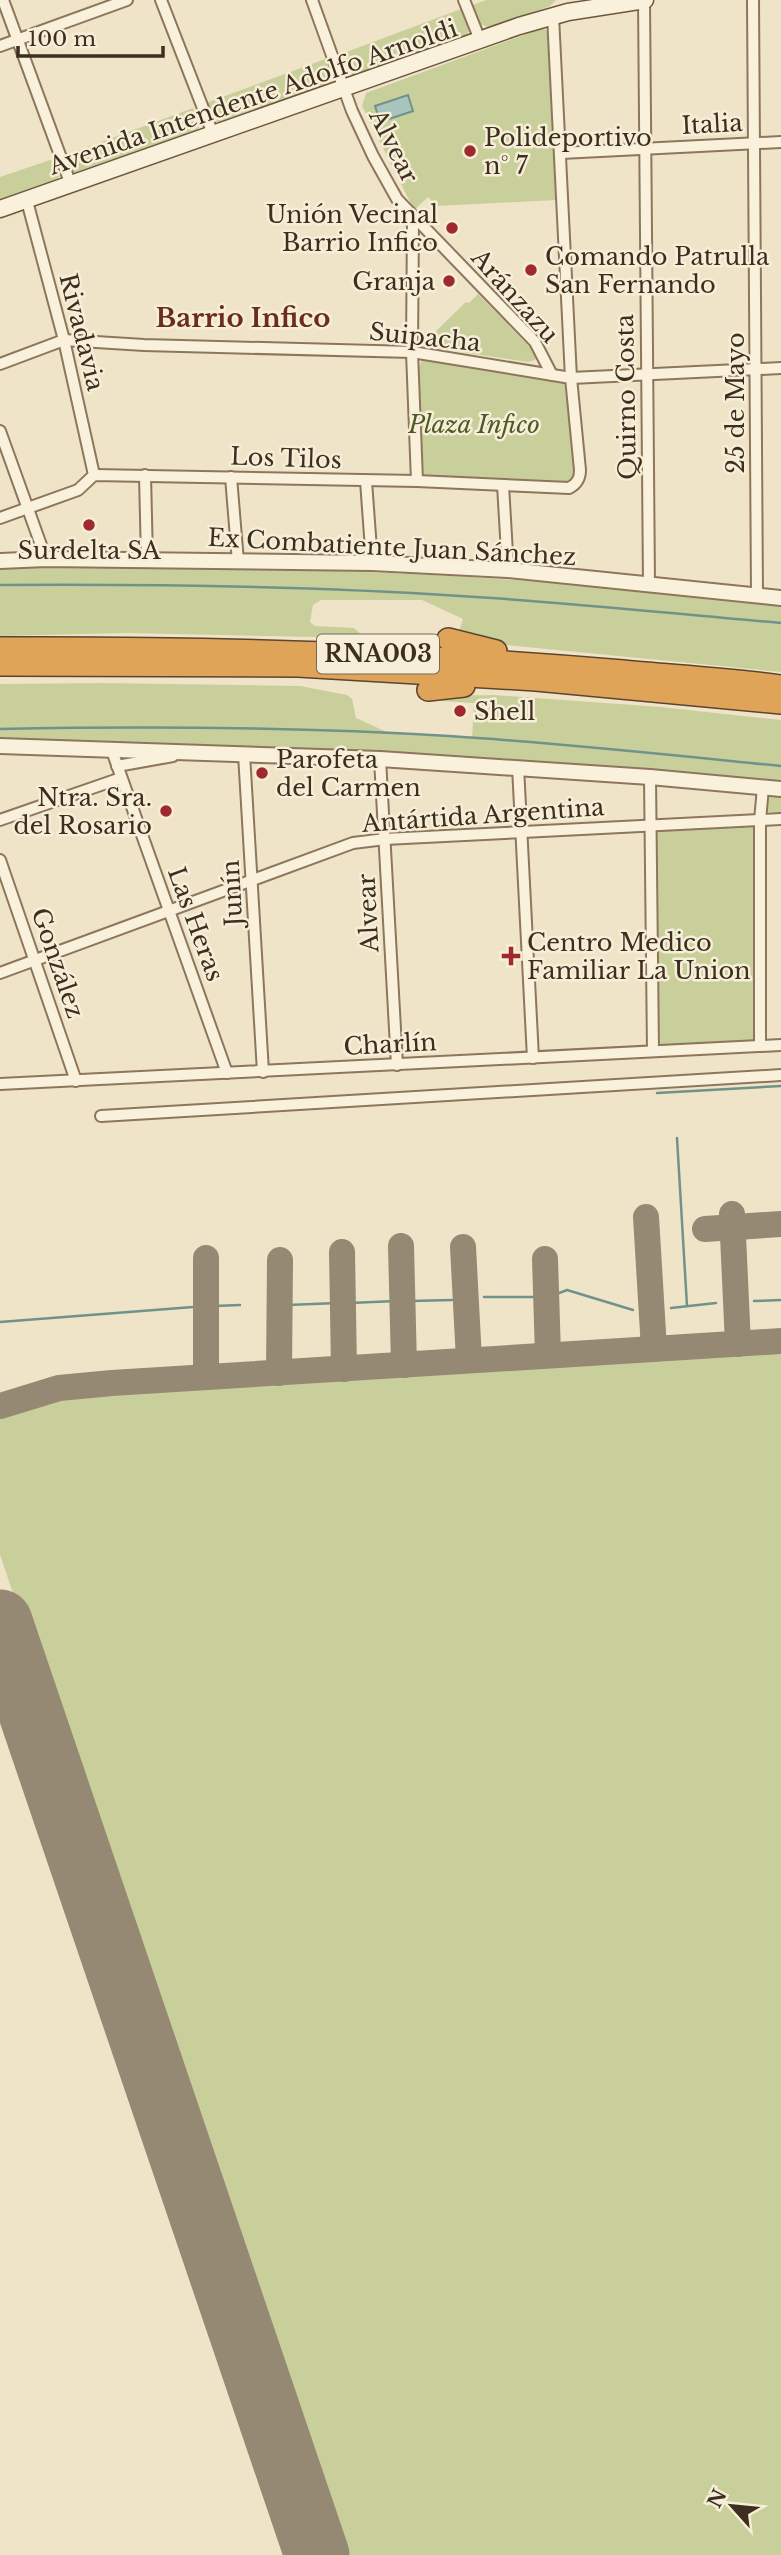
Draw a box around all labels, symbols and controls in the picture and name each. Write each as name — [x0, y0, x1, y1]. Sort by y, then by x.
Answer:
street label: Avenida Intendente Adolfo Arnoldi — [44, 13, 461, 181]
scale bar — [18, 14, 163, 58]
text: 100 m — [28, 26, 96, 52]
street label: Alvear — [363, 103, 425, 188]
street label: Italia — [681, 108, 744, 140]
place label: Polideportivo n° 7 — [484, 123, 652, 180]
marker: Polideportivo n° 7 — [462, 143, 478, 159]
place label: Unión Vecinal Barrio Infico — [266, 200, 438, 257]
marker: Unión Vecinal Barrio Infico — [444, 220, 460, 236]
street label: Aránzazu — [465, 242, 565, 349]
place label: Comando Patrulla San Fernando — [545, 242, 770, 299]
marker: Comando Patrulla San Fernando — [523, 262, 539, 278]
place label: Granja — [352, 267, 436, 296]
street label: Rivadavia — [53, 270, 111, 394]
marker: Granja — [441, 273, 457, 289]
district label: Barrio Infico — [156, 302, 330, 334]
street label: Quirno Costa — [610, 313, 642, 480]
street label: Suipacha — [368, 317, 483, 357]
street label: 25 de Mayo — [721, 332, 750, 474]
park label: Plaza Infico — [407, 410, 540, 439]
street label: Los Tilos — [230, 442, 342, 474]
marker: Surdelta SA — [81, 517, 97, 533]
street label: Ex Combatiente Juan Sánchez — [207, 523, 577, 571]
place label: Surdelta SA — [17, 536, 161, 565]
road number: RNA003 — [317, 634, 439, 674]
place label: Shell — [474, 697, 536, 726]
marker: Shell — [452, 703, 468, 719]
place label: Parofeta del Carmen — [276, 745, 421, 802]
marker: Parofeta del Carmen — [254, 765, 270, 781]
place label: Ntra. Sra. del Rosario — [13, 783, 152, 840]
street label: Antártida Argentina — [360, 792, 606, 838]
marker: Ntra. Sra. del Rosario — [158, 803, 174, 819]
street label: Junín — [216, 859, 248, 930]
street label: Las Heras — [162, 863, 230, 985]
street label: Alvear — [351, 872, 385, 954]
street label: González — [26, 904, 90, 1022]
place label: Centro Medico Familiar La Union — [527, 928, 751, 985]
marker: Centro Medico Familiar La Union — [501, 946, 521, 966]
street label: Charlín — [343, 1027, 437, 1061]
north arrow — [697, 2471, 767, 2541]
text: N — [703, 2485, 732, 2512]

